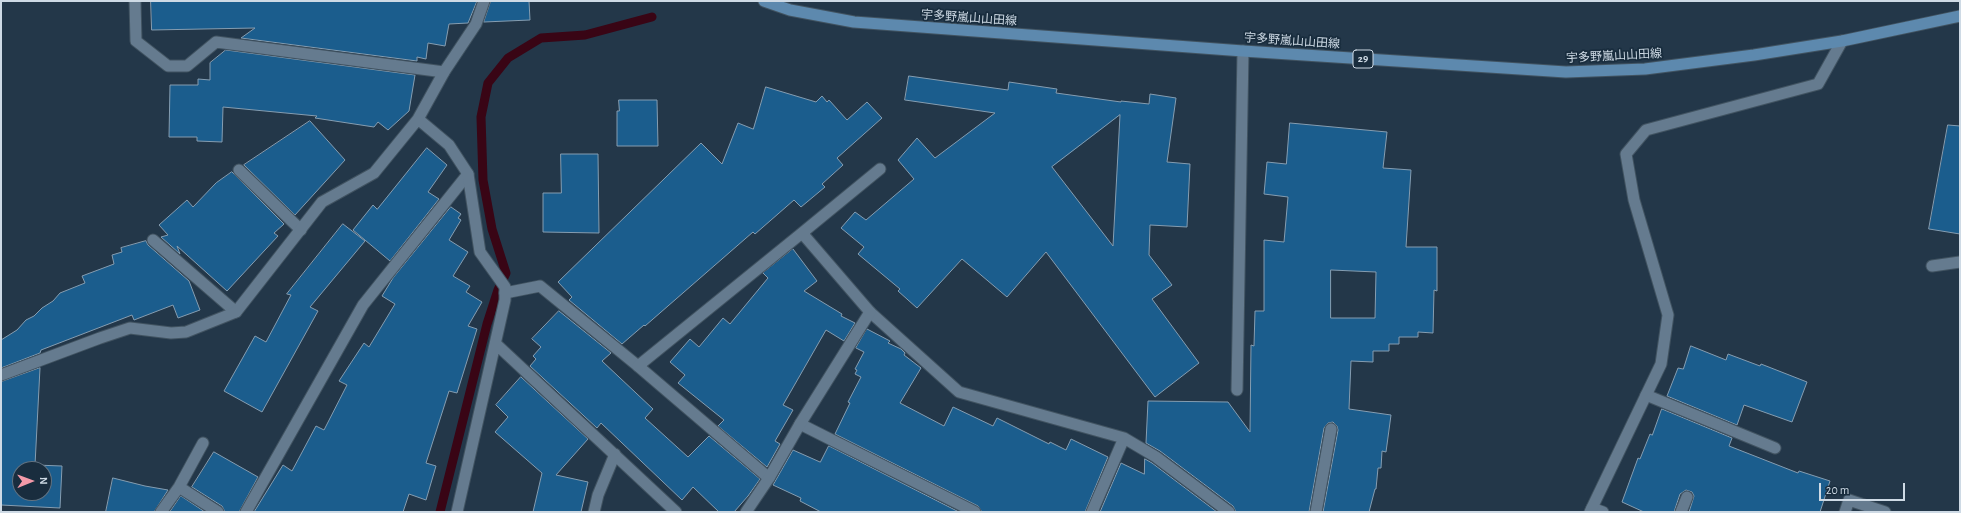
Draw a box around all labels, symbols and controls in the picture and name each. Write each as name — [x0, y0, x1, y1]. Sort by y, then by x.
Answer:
street label: 宇多野嵐山山田線 — [921, 7, 1017, 29]
street label: 宇多野嵐山山田線 — [1244, 30, 1340, 52]
street label: 宇多野嵐山山田線 — [1566, 46, 1662, 66]
road number: 29 — [1353, 50, 1373, 68]
north arrow — [12, 461, 52, 501]
scale bar — [1821, 475, 1907, 501]
text: N — [38, 477, 49, 485]
text: 20 m — [1826, 484, 1849, 496]

